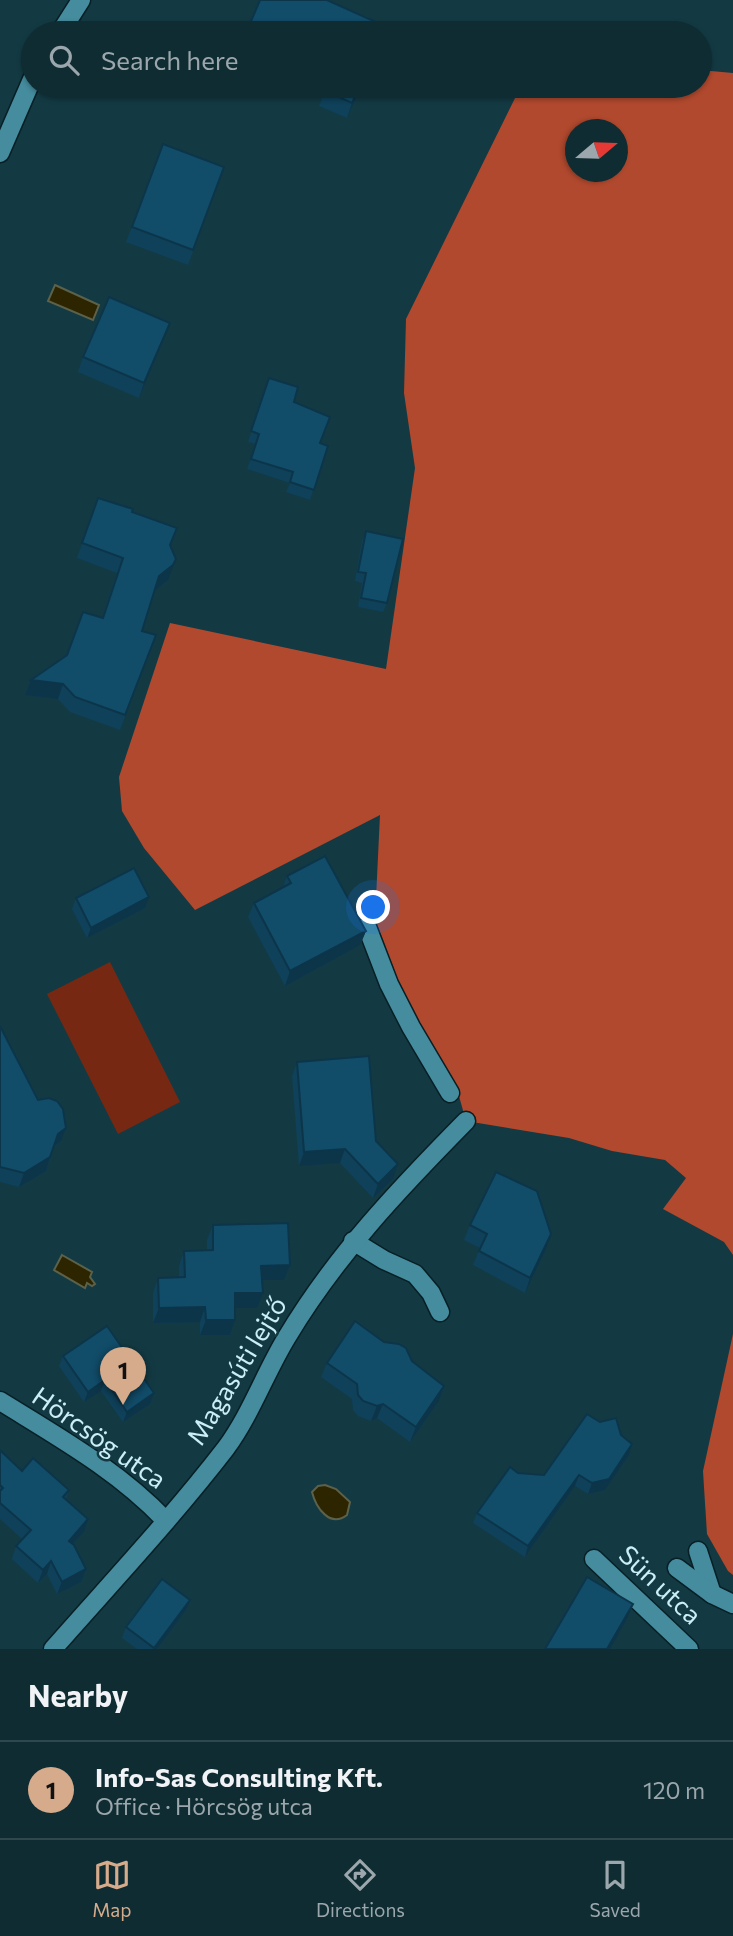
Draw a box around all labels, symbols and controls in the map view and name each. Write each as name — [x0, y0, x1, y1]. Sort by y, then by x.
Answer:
search box — [21, 21, 712, 98]
icon: search — [45, 41, 83, 79]
text: Search here — [101, 44, 239, 75]
north arrow — [565, 119, 628, 182]
your location — [356, 890, 390, 924]
street label: Magasúti lejtő — [179, 1291, 292, 1450]
pin: 1 — [100, 1347, 146, 1405]
street label: Hörcsög utca — [27, 1379, 173, 1494]
street label: Sün utca — [613, 1538, 709, 1630]
text: Nearby — [28, 1676, 128, 1713]
text: Info-Sas Consulting Kft. — [95, 1761, 383, 1792]
text: 1 — [46, 1776, 56, 1804]
text: 120 m — [643, 1776, 705, 1804]
text: Office · Hörcsög utca — [95, 1792, 313, 1820]
tab: Map — [92, 1856, 131, 1921]
tab: Directions — [316, 1856, 405, 1921]
tab: Saved — [589, 1856, 641, 1921]

